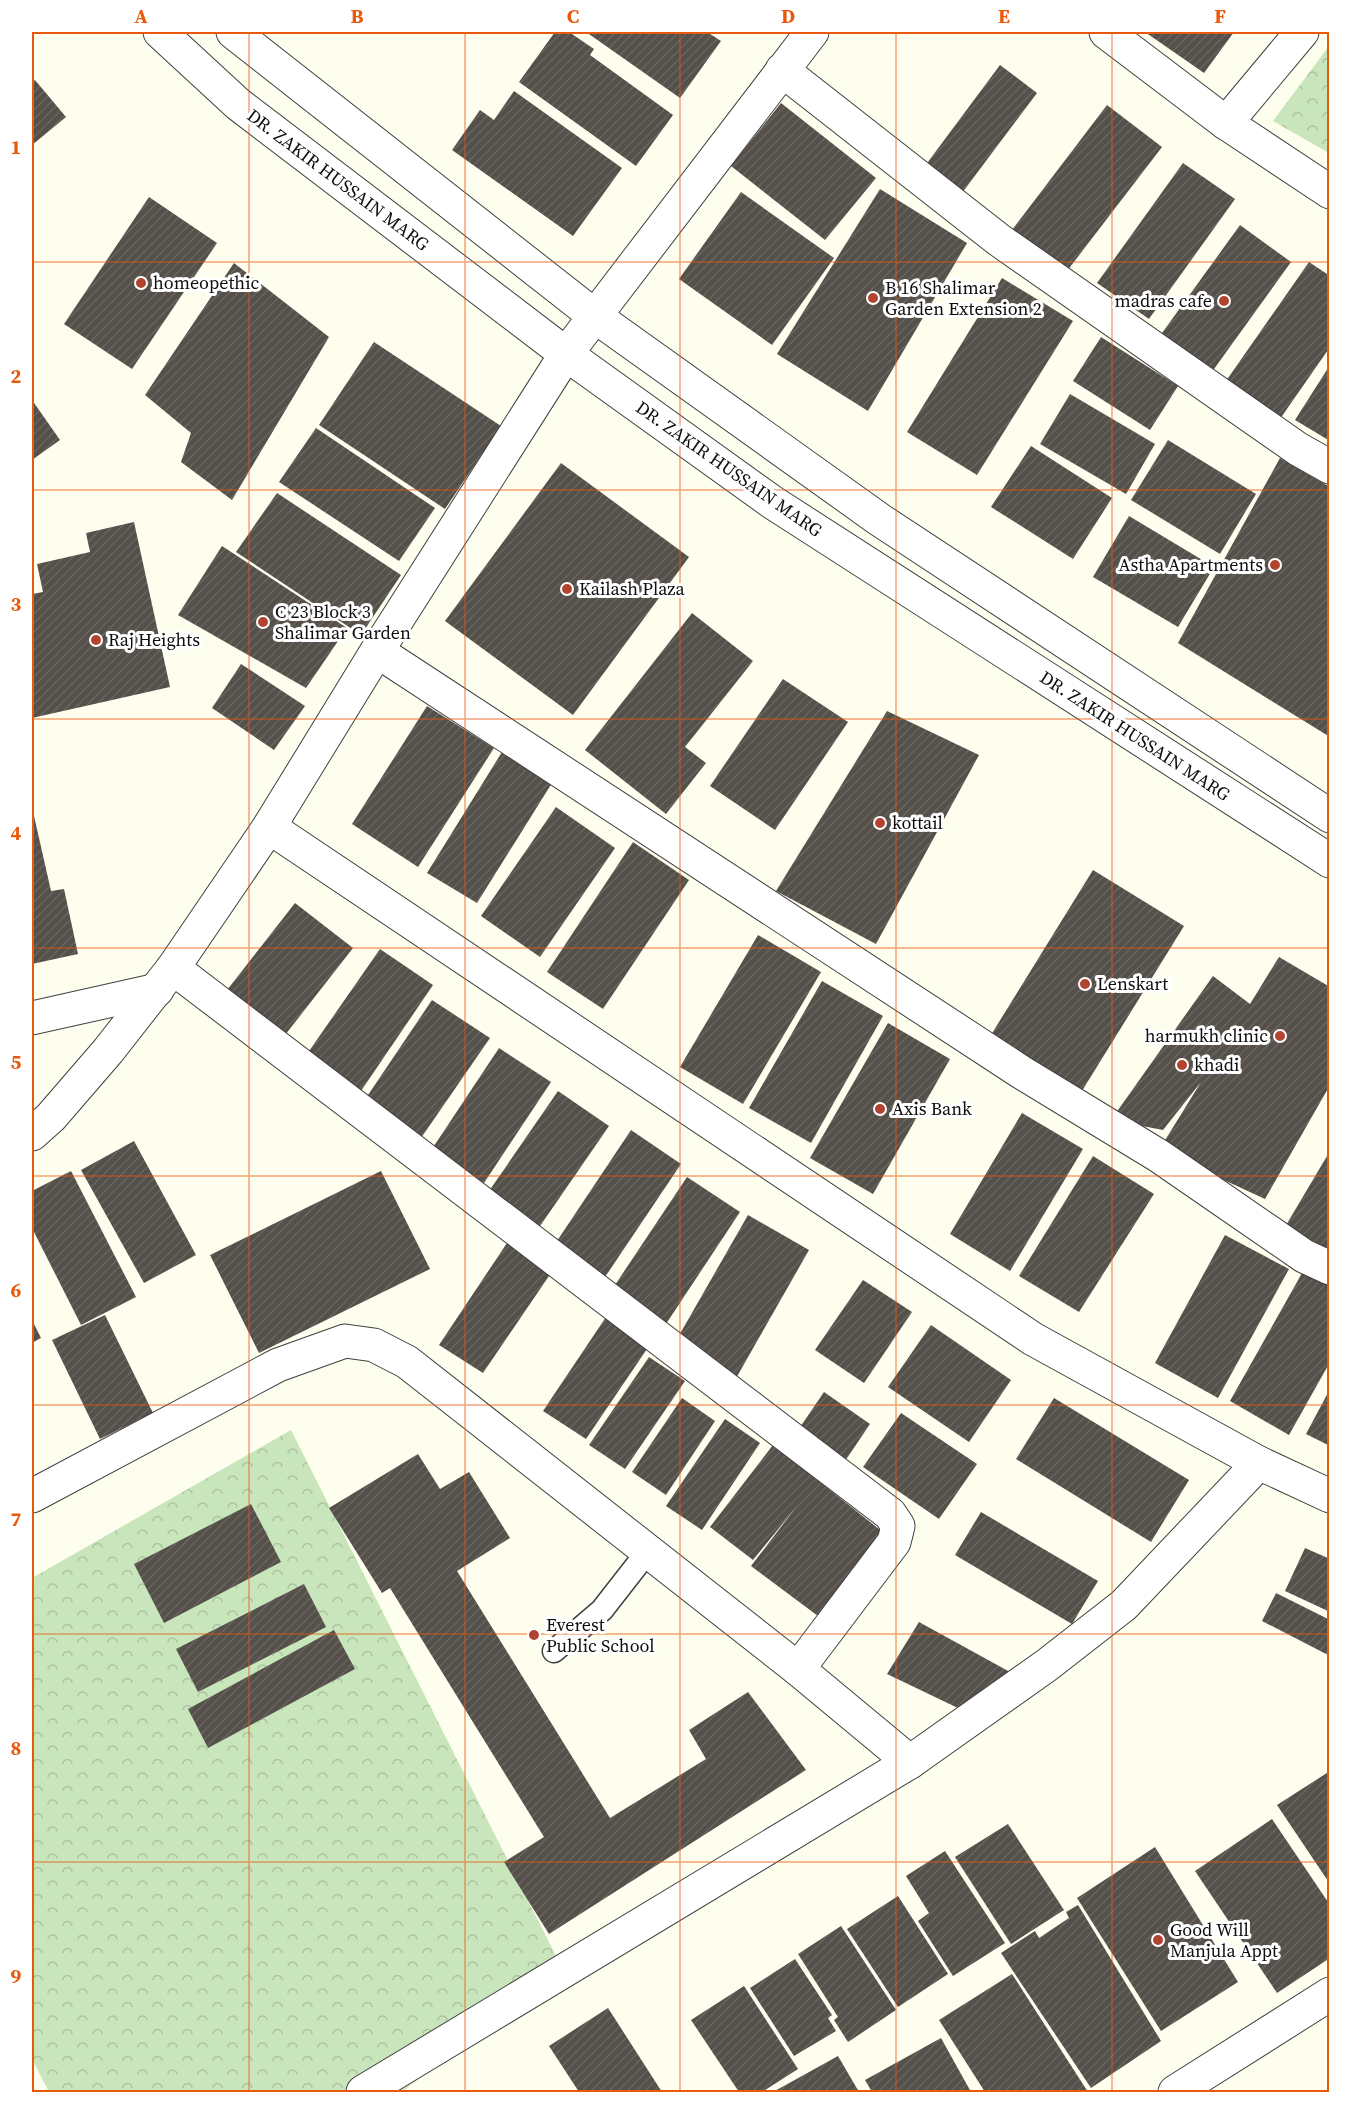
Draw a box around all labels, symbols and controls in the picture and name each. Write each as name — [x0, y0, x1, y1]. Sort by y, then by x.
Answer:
text: A — [134, 2, 148, 30]
text: B — [350, 2, 364, 30]
text: C — [567, 2, 579, 30]
text: D — [781, 2, 795, 30]
text: E — [998, 2, 1010, 30]
text: F — [1214, 2, 1226, 30]
street label: DR. ZAKIR HUSSAIN MARG — [242, 103, 435, 256]
text: 1 — [11, 133, 21, 161]
place label: homeopethic — [153, 270, 260, 295]
place label: B 16 Shalimar Garden Extension 2 — [885, 275, 1042, 321]
marker: homeopethic — [134, 276, 148, 290]
place label: madras cafe — [1115, 288, 1212, 313]
marker: B 16 Shalimar Garden Extension 2 — [866, 291, 880, 305]
marker: madras cafe — [1217, 294, 1231, 308]
text: 2 — [11, 362, 22, 390]
street label: DR. ZAKIR HUSSAIN MARG — [631, 395, 827, 543]
place label: Astha Apartments — [1119, 552, 1263, 577]
marker: Astha Apartments — [1268, 558, 1282, 572]
place label: Kailash Plaza — [579, 576, 685, 601]
marker: Kailash Plaza — [560, 582, 574, 596]
text: 3 — [11, 590, 22, 618]
place label: C 23 Block 3 Shalimar Garden — [275, 599, 411, 645]
marker: C 23 Block 3 Shalimar Garden — [256, 615, 270, 629]
place label: Raj Heights — [108, 627, 200, 652]
marker: Raj Heights — [89, 633, 103, 647]
street label: DR. ZAKIR HUSSAIN MARG — [1035, 665, 1235, 807]
place label: kottail — [892, 810, 943, 835]
marker: kottail — [873, 816, 887, 830]
text: 4 — [11, 819, 22, 847]
place label: Lenskart — [1097, 971, 1168, 996]
marker: Lenskart — [1078, 977, 1092, 991]
place label: harmukh clinic — [1145, 1023, 1268, 1048]
marker: harmukh clinic — [1273, 1029, 1287, 1043]
text: 5 — [11, 1048, 22, 1076]
place label: khadi — [1194, 1052, 1239, 1077]
marker: khadi — [1175, 1058, 1189, 1072]
place label: Axis Bank — [892, 1096, 972, 1121]
marker: Axis Bank — [873, 1102, 887, 1116]
text: 6 — [11, 1276, 22, 1304]
text: 7 — [11, 1505, 22, 1533]
place label: Everest Public School — [546, 1612, 655, 1658]
marker: Everest Public School — [527, 1628, 541, 1642]
text: 8 — [11, 1734, 21, 1762]
place label: Good Will Manjula Appt — [1170, 1917, 1278, 1963]
marker: Good Will Manjula Appt — [1151, 1933, 1165, 1947]
text: 9 — [11, 1962, 22, 1990]

